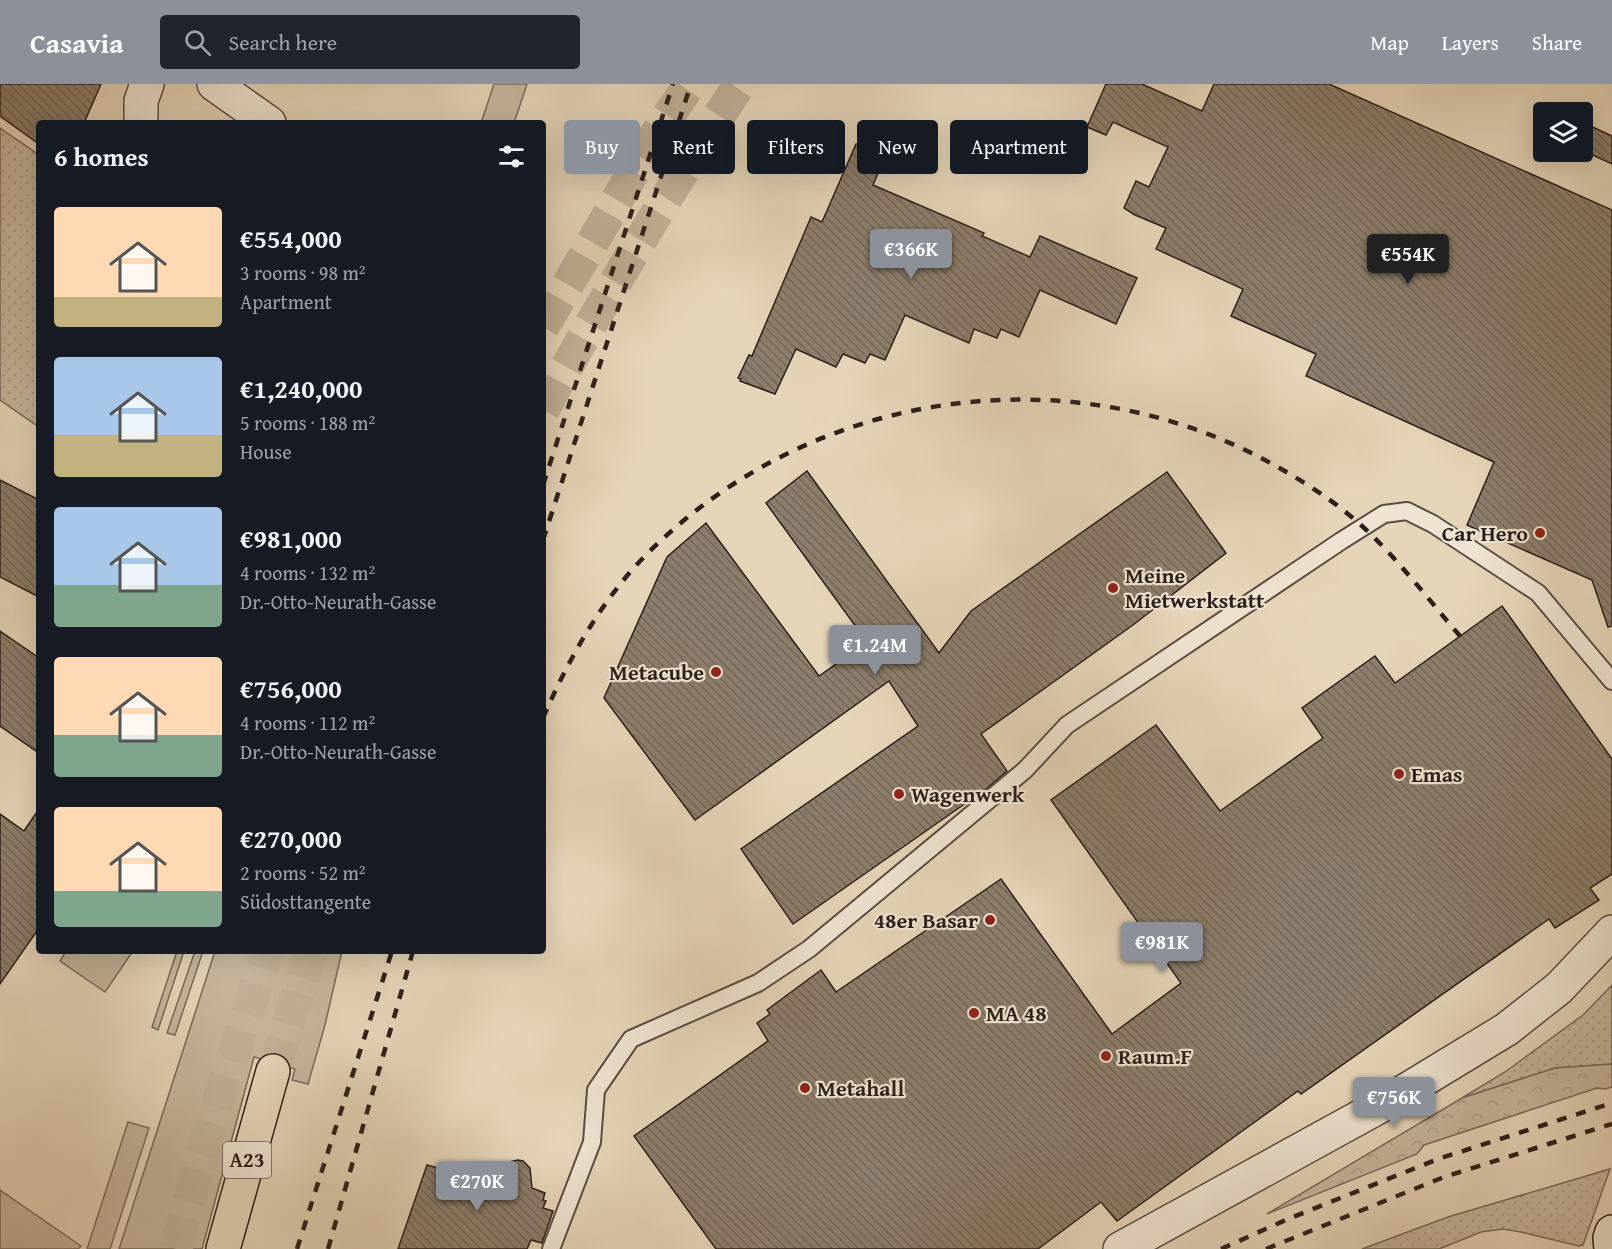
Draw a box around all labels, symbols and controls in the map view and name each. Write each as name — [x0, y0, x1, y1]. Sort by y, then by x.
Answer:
search box — [160, 15, 580, 69]
text: Casavia — [30, 22, 124, 63]
icon: search — [181, 26, 214, 59]
text: Search here — [229, 26, 337, 58]
text: Map — [1370, 27, 1409, 58]
text: Layers — [1442, 27, 1499, 58]
text: Share — [1532, 27, 1582, 58]
map controls — [1533, 102, 1593, 162]
button: layers — [1533, 102, 1593, 162]
chip: Buy — [564, 120, 640, 174]
chip: Rent — [652, 120, 735, 174]
chip: Filters — [747, 120, 845, 174]
chip: New — [857, 120, 938, 174]
chip: Apartment — [950, 120, 1088, 174]
text: 6 homes — [54, 137, 149, 176]
icon: filters — [495, 140, 528, 173]
text: €554,000 — [240, 219, 342, 258]
pin: €366K — [869, 229, 953, 280]
icon: home — [102, 231, 174, 303]
text: €366K — [884, 234, 938, 263]
pin: €554K — [1366, 234, 1450, 285]
text: €554K — [1381, 239, 1435, 268]
text: 3 rooms · 98 m² — [240, 258, 366, 287]
text: Apartment — [240, 287, 332, 316]
text: €1,240,000 — [240, 369, 362, 408]
icon: home — [102, 381, 174, 453]
text: 5 rooms · 188 m² — [240, 408, 375, 437]
text: House — [240, 437, 292, 466]
place label: Car Hero — [1442, 517, 1528, 549]
text: €981,000 — [240, 519, 342, 558]
marker: Car Hero — [1533, 526, 1547, 540]
icon: home — [102, 531, 174, 603]
text: 4 rooms · 132 m² — [240, 558, 375, 587]
place label: Meine Mietwerkstatt — [1125, 559, 1265, 616]
marker: Meine Mietwerkstatt — [1106, 581, 1120, 595]
text: Dr.-Otto-Neurath-Gasse — [240, 587, 436, 616]
pin: €1.24M — [826, 625, 924, 676]
text: €1.24M — [843, 630, 907, 659]
place label: Metacube — [609, 656, 704, 688]
marker: Metacube — [709, 665, 723, 679]
text: €756,000 — [240, 669, 342, 708]
icon: home — [102, 681, 174, 753]
text: 4 rooms · 112 m² — [240, 708, 375, 737]
text: Dr.-Otto-Neurath-Gasse — [240, 737, 436, 766]
place label: Emas — [1411, 758, 1462, 790]
marker: Emas — [1392, 767, 1406, 781]
place label: Wagenwerk — [911, 778, 1025, 810]
marker: Wagenwerk — [892, 787, 906, 801]
text: €270,000 — [240, 819, 342, 858]
icon: home — [102, 831, 174, 903]
text: 2 rooms · 52 m² — [240, 858, 366, 887]
text: Südosttangente — [240, 887, 371, 916]
place label: 48er Basar — [874, 904, 978, 936]
marker: 48er Basar — [983, 913, 997, 927]
pin: €981K — [1120, 922, 1204, 973]
text: €981K — [1135, 927, 1189, 956]
place label: MA 48 — [986, 997, 1047, 1029]
marker: MA 48 — [967, 1006, 981, 1020]
place label: Raum.F — [1118, 1040, 1192, 1072]
marker: Raum.F — [1099, 1049, 1113, 1063]
place label: Metahall — [817, 1072, 904, 1104]
pin: €756K — [1352, 1077, 1436, 1128]
marker: Metahall — [798, 1081, 812, 1095]
text: €756K — [1367, 1082, 1421, 1111]
road number: A23 — [223, 1142, 271, 1178]
pin: €270K — [435, 1161, 519, 1212]
text: €270K — [450, 1166, 504, 1195]

